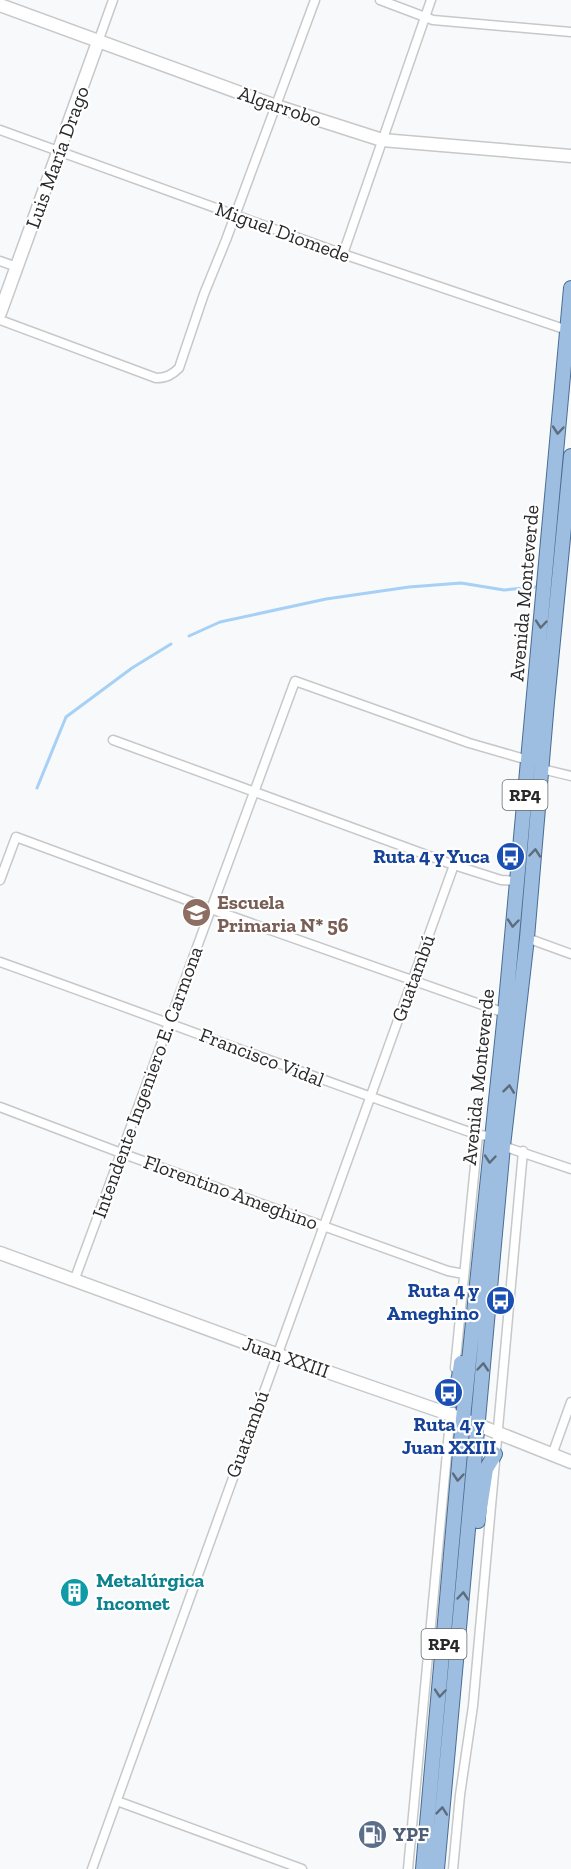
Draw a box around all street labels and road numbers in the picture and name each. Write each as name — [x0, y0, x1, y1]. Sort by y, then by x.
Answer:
street label: Algarrobo — [235, 81, 325, 131]
street label: Luis María Drago — [20, 83, 94, 231]
street label: Miguel Diomede — [212, 196, 354, 268]
street label: Avenida Monteverde — [504, 504, 544, 682]
road number: RP4 — [502, 780, 548, 810]
street label: Guatambú — [386, 931, 440, 1025]
street label: Intendente Ingeniero E. Carmona — [87, 943, 208, 1221]
street label: Avenida Monteverde — [457, 988, 499, 1166]
street label: Francisco Vidal — [196, 1022, 328, 1092]
street label: Florentino Ameghino — [141, 1149, 321, 1235]
street label: Juan XXIII — [240, 1331, 332, 1383]
street label: Guatambú — [220, 1387, 274, 1481]
road number: RP4 — [422, 1629, 466, 1659]

